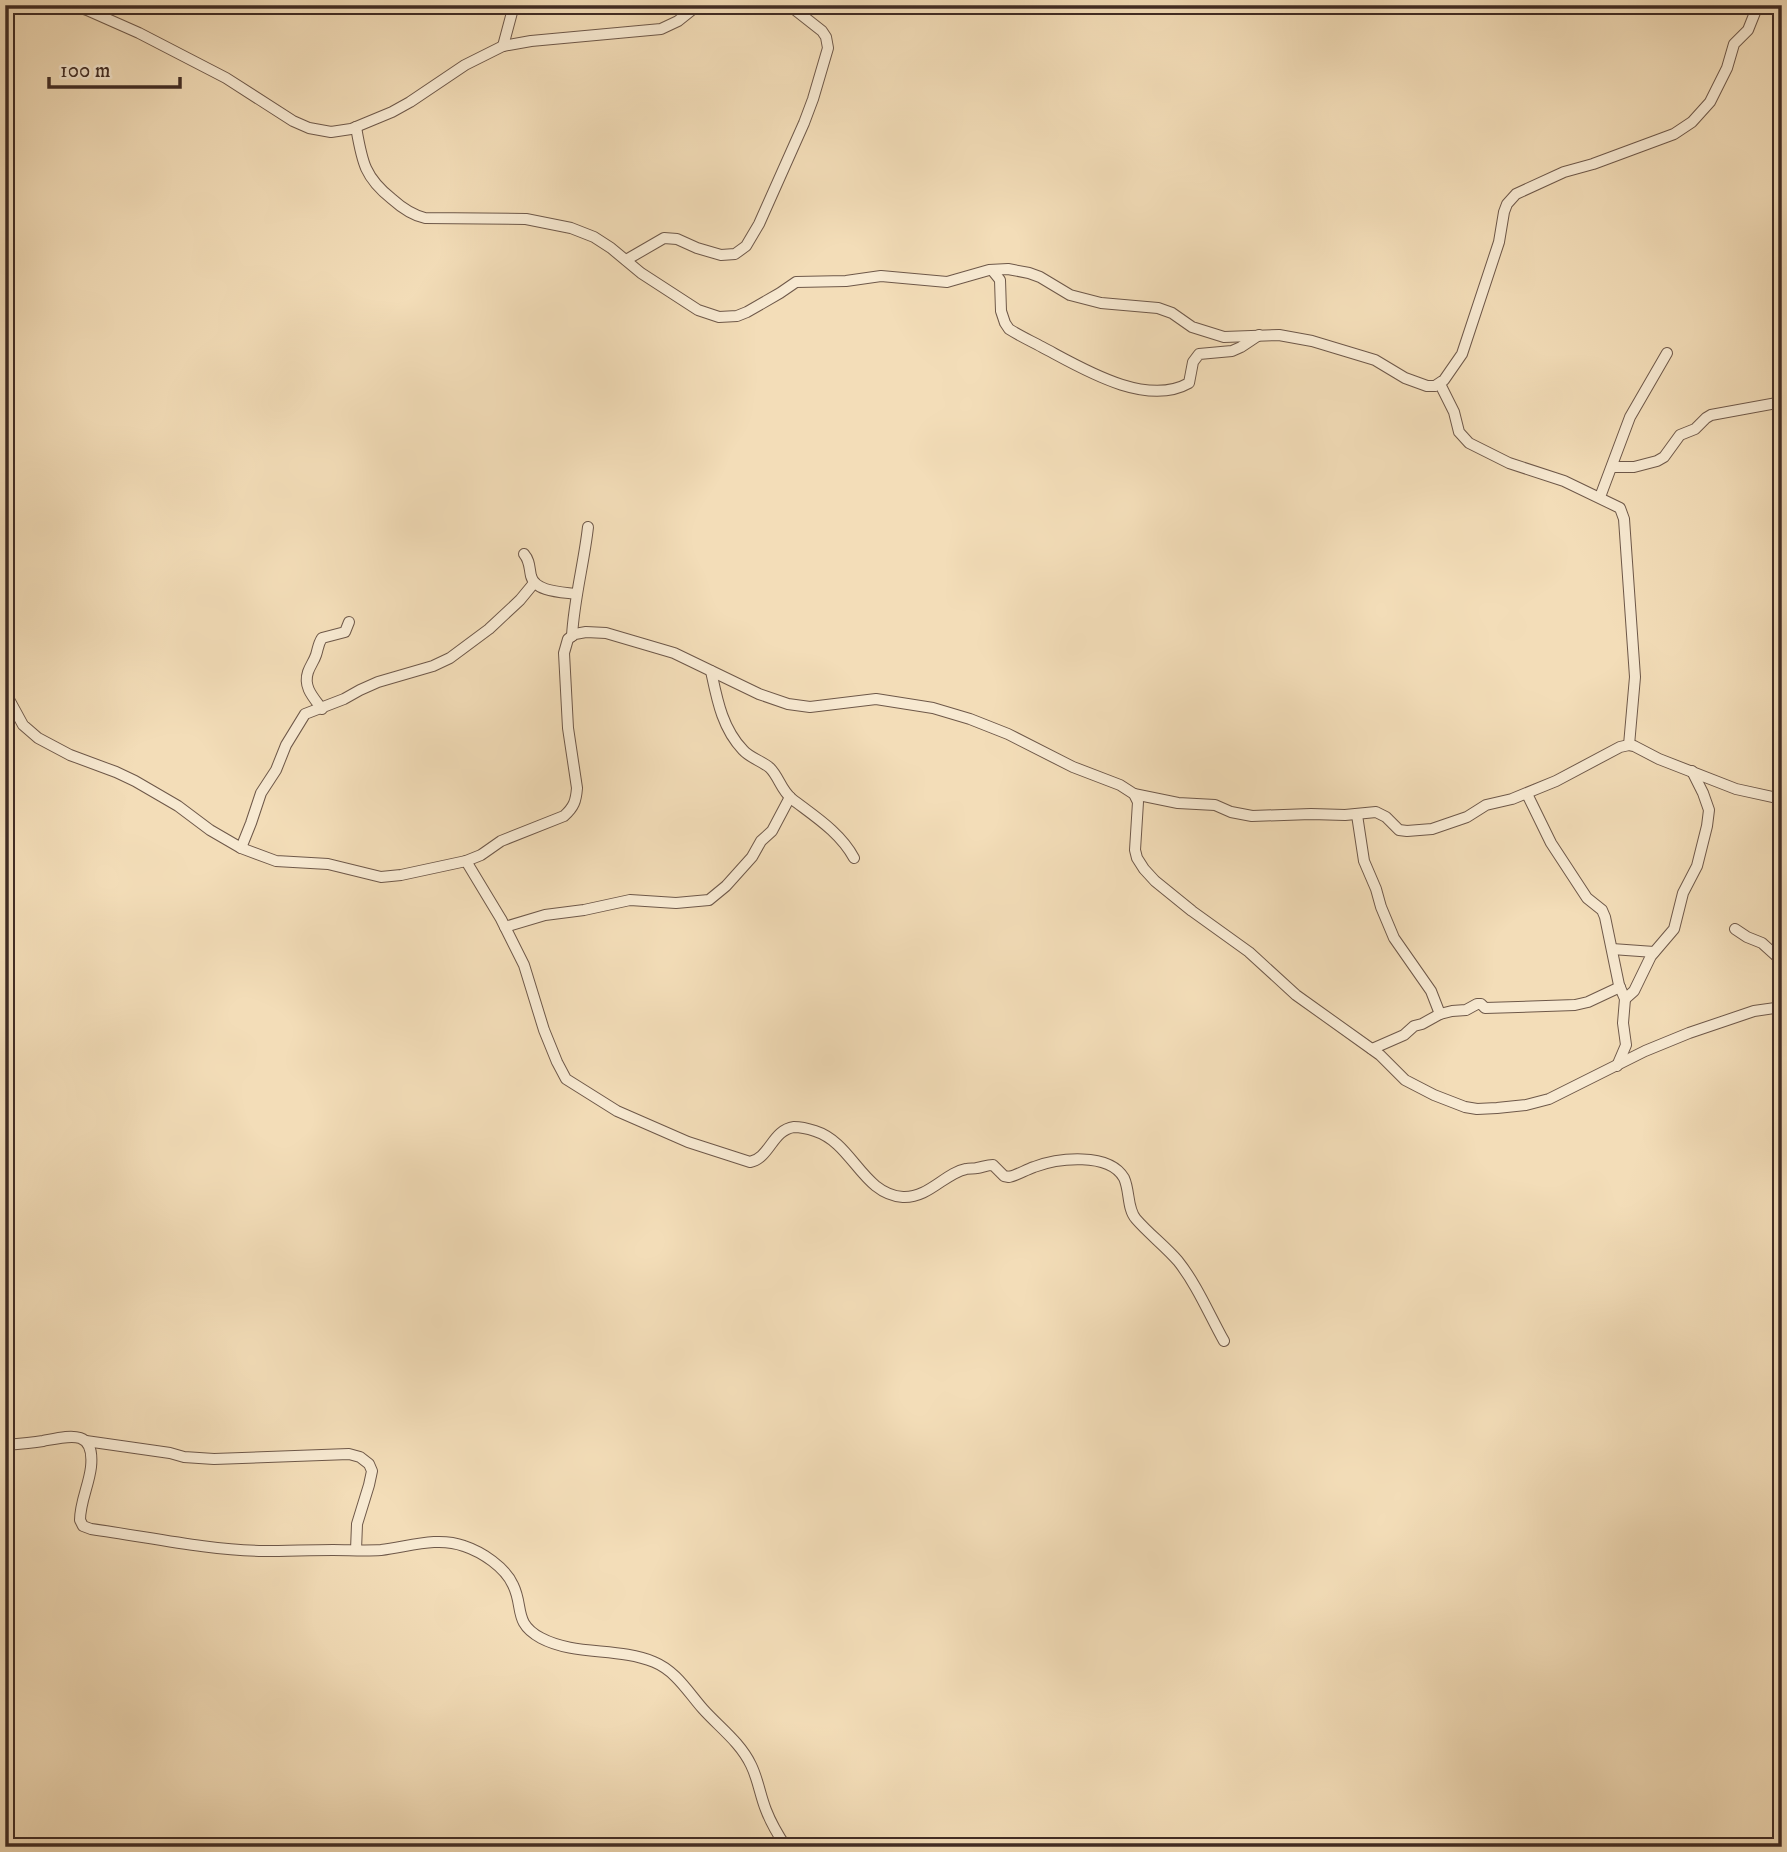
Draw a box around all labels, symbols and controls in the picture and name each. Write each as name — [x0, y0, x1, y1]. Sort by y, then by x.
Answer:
scale bar — [49, 46, 180, 90]
text: 100 m — [60, 58, 111, 84]

